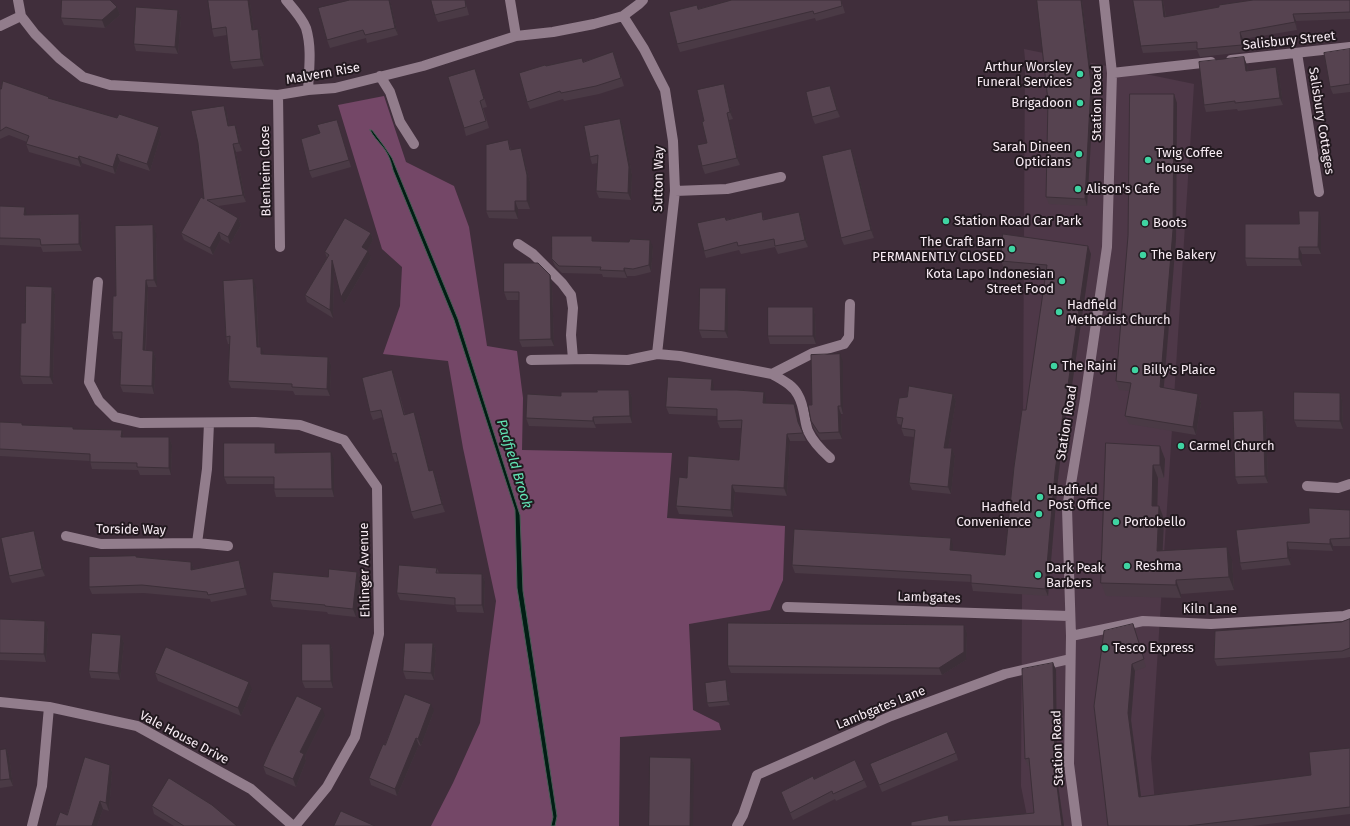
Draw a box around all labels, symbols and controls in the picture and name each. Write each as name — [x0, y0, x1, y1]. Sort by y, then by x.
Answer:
street label: Salisbury Street — [1242, 28, 1336, 54]
place label: Arthur Worsley Funeral Services — [977, 59, 1072, 90]
street label: Malvern Rise — [285, 60, 361, 88]
street label: Station Road — [1089, 65, 1105, 141]
street label: Salisbury Cottages — [1305, 66, 1337, 176]
marker: Arthur Worsley Funeral Services — [1075, 69, 1085, 79]
place label: Brigadoon — [1011, 95, 1072, 111]
marker: Brigadoon — [1075, 98, 1085, 108]
street label: Blenheim Close — [257, 125, 275, 217]
place label: Sarah Dineen Opticians — [993, 139, 1071, 170]
place label: Twig Coffee House — [1156, 145, 1223, 176]
street label: Sutton Way — [651, 146, 667, 212]
marker: Sarah Dineen Opticians — [1074, 149, 1084, 159]
marker: Twig Coffee House — [1143, 155, 1153, 165]
place label: Alison's Cafe — [1086, 181, 1160, 197]
marker: Alison's Cafe — [1073, 184, 1083, 194]
place label: Station Road Car Park — [954, 213, 1081, 229]
place label: Boots — [1153, 215, 1187, 231]
marker: Station Road Car Park — [941, 216, 951, 226]
marker: Boots — [1140, 218, 1150, 228]
place label: The Craft Barn PERMANENTLY CLOSED — [872, 234, 1004, 265]
marker: The Craft Barn PERMANENTLY CLOSED — [1007, 244, 1017, 254]
place label: The Bakery — [1151, 247, 1216, 263]
marker: The Bakery — [1138, 250, 1148, 260]
place label: Kota Lapo Indonesian Street Food — [926, 266, 1054, 297]
marker: Kota Lapo Indonesian Street Food — [1057, 276, 1067, 286]
place label: Hadfield Methodist Church — [1067, 297, 1171, 328]
marker: Hadfield Methodist Church — [1054, 307, 1064, 317]
place label: The Rajni — [1062, 358, 1116, 374]
marker: The Rajni — [1049, 361, 1059, 371]
place label: Billy's Plaice — [1143, 362, 1216, 378]
marker: Billy's Plaice — [1130, 365, 1140, 375]
street label: Station Road — [1053, 384, 1081, 462]
water label: Padfield Brook — [492, 417, 536, 511]
place label: Carmel Church — [1189, 438, 1275, 454]
marker: Carmel Church — [1176, 441, 1186, 451]
place label: Hadfield Post Office — [1048, 482, 1111, 513]
marker: Hadfield Post Office — [1035, 492, 1045, 502]
place label: Hadfield Convenience — [956, 499, 1031, 530]
marker: Hadfield Convenience — [1034, 509, 1044, 519]
place label: Portobello — [1124, 514, 1186, 530]
marker: Portobello — [1111, 517, 1121, 527]
street label: Torside Way — [96, 522, 166, 538]
street label: Ehlinger Avenue — [356, 522, 374, 618]
place label: Reshma — [1135, 558, 1182, 574]
place label: Dark Peak Barbers — [1046, 560, 1104, 591]
marker: Reshma — [1122, 561, 1132, 571]
marker: Dark Peak Barbers — [1033, 570, 1043, 580]
street label: Lambgates — [897, 589, 961, 607]
street label: Kiln Lane — [1183, 601, 1237, 617]
place label: Tesco Express — [1113, 640, 1194, 656]
marker: Tesco Express — [1100, 643, 1110, 653]
street label: Lambgates Lane — [834, 683, 928, 733]
street label: Vale House Drive — [137, 708, 231, 768]
street label: Station Road — [1049, 710, 1067, 786]

